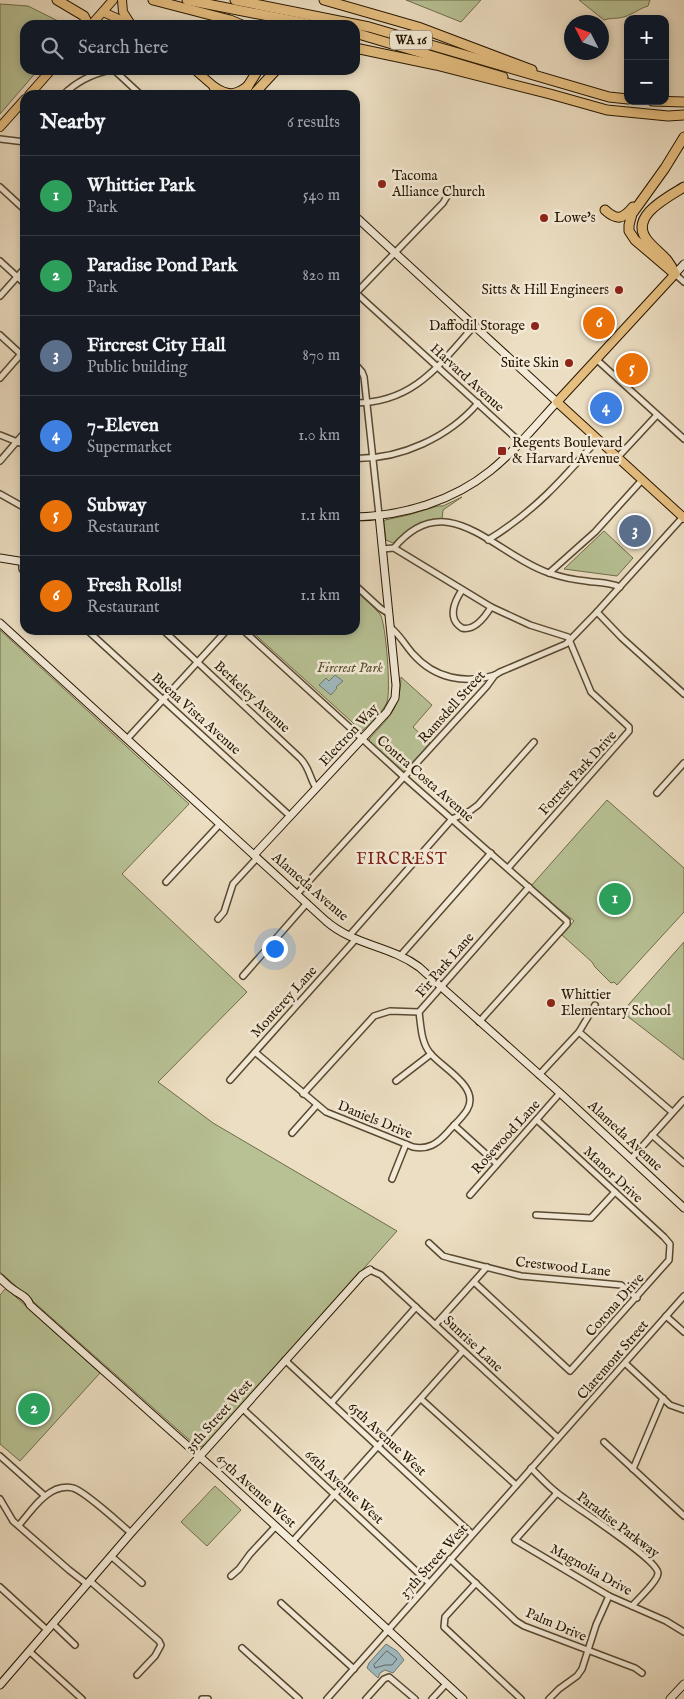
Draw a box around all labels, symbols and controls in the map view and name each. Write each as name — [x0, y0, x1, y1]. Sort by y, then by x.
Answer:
north arrow — [564, 15, 609, 60]
map controls — [624, 15, 669, 105]
button: + — [624, 15, 669, 60]
search box — [20, 20, 360, 75]
road number: WA 16 — [390, 30, 432, 50]
icon: search — [38, 34, 66, 62]
text: Search here — [78, 36, 169, 60]
button: − — [624, 60, 669, 105]
text: Nearby — [40, 109, 105, 136]
text: 6 results — [287, 113, 340, 133]
place label: Tacoma Alliance Church — [391, 167, 486, 201]
text: Whittier Park — [87, 174, 195, 198]
marker: Tacoma Alliance Church — [376, 178, 388, 190]
text: 1 — [53, 186, 59, 206]
text: 540 m — [303, 186, 340, 206]
text: Park — [87, 198, 117, 218]
place label: Lowe's — [554, 209, 596, 227]
marker: Lowe's — [538, 212, 550, 224]
text: Paradise Pond Park — [87, 254, 237, 278]
text: 2 — [52, 266, 60, 286]
text: 820 m — [303, 266, 340, 286]
text: Park — [87, 278, 117, 298]
place label: Sitts & Hill Engineers — [482, 281, 609, 299]
marker: Sitts & Hill Engineers — [613, 284, 625, 296]
pin: 6 — [583, 304, 615, 342]
place label: Daffodil Storage — [429, 317, 526, 335]
marker: Daffodil Storage — [529, 320, 541, 332]
text: Fircrest City Hall — [87, 334, 226, 358]
street label: Harvard Avenue — [426, 340, 508, 416]
text: 3 — [53, 346, 59, 366]
text: 870 m — [303, 346, 340, 366]
pin: 5 — [616, 350, 648, 388]
place label: Suite Skin — [501, 354, 560, 372]
marker: Suite Skin — [563, 357, 575, 369]
text: Public building — [87, 358, 187, 378]
pin: 4 — [590, 389, 622, 427]
text: 7-Eleven — [87, 414, 159, 438]
text: 4 — [52, 426, 60, 446]
text: 1.0 km — [298, 426, 340, 446]
place label: Regents Boulevard & Harvard Avenue — [512, 434, 623, 468]
text: Supermarket — [87, 438, 172, 458]
marker: Regents Boulevard & Harvard Avenue — [496, 445, 508, 457]
text: Subway — [87, 494, 146, 518]
text: 5 — [53, 506, 59, 526]
text: 1.1 km — [300, 506, 340, 526]
pin: 3 — [619, 512, 651, 550]
text: Restaurant — [87, 518, 160, 538]
text: Fresh Rolls! — [87, 574, 182, 598]
text: 6 — [53, 586, 59, 606]
text: 1.1 km — [300, 586, 340, 606]
text: Restaurant — [87, 598, 160, 618]
street label: Berkeley Avenue — [210, 657, 294, 737]
park label: Fircrest Park — [317, 659, 383, 677]
street label: Ramsdell Street — [415, 667, 490, 747]
street label: Buena Vista Avenue — [148, 669, 245, 759]
street label: Electron Way — [315, 700, 383, 770]
street label: Forrest Park Drive — [535, 726, 621, 819]
street label: Contra Costa Avenue — [373, 732, 478, 827]
street label: Alameda Avenue — [267, 848, 353, 926]
district label: FIRCREST — [356, 850, 448, 870]
pin: 1 — [599, 880, 631, 918]
street label: Fir Park Lane — [412, 928, 479, 1001]
your location — [262, 936, 288, 962]
street label: Monterey Lane — [247, 962, 321, 1042]
place label: Whittier Elementary School — [561, 986, 671, 1020]
marker: Whittier Elementary School — [545, 997, 557, 1009]
street label: Rosewood Lane — [468, 1096, 545, 1178]
street label: Alameda Avenue — [583, 1096, 667, 1176]
street label: Daniels Drive — [335, 1097, 416, 1143]
street label: Manor Drive — [579, 1143, 647, 1208]
street label: Crestwood Lane — [514, 1253, 612, 1281]
street label: Corona Drive — [582, 1269, 649, 1340]
street label: Sunrise Lane — [439, 1312, 507, 1377]
street label: Claremont Street — [573, 1316, 653, 1404]
street label: 35th Street West — [181, 1376, 257, 1456]
pin: 2 — [18, 1390, 50, 1428]
street label: 65th Avenue West — [344, 1398, 430, 1480]
street label: 66th Avenue West — [301, 1446, 387, 1528]
street label: 67th Avenue West — [212, 1450, 300, 1532]
street label: Paradise Parkway — [573, 1488, 663, 1562]
street label: 37th Street West — [396, 1520, 472, 1602]
street label: Magnolia Drive — [547, 1540, 636, 1600]
street label: Palm Drive — [523, 1604, 590, 1646]

